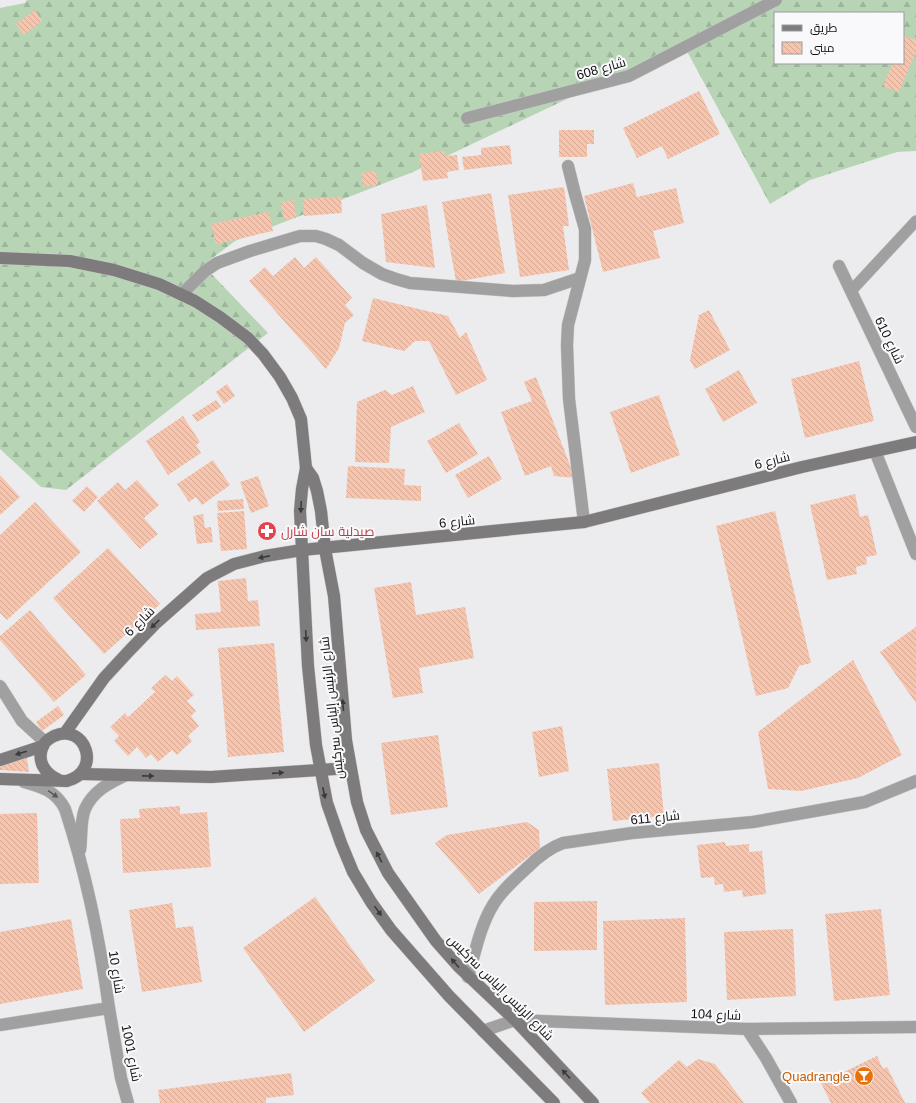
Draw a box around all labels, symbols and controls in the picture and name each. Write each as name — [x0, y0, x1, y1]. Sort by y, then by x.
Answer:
legend — [774, 12, 904, 64]
text: طريق — [810, 21, 838, 35]
text: مبنى — [810, 41, 835, 55]
street label: شارع 608 — [575, 54, 628, 84]
street label: شارع 610 — [871, 314, 907, 367]
street label: شارع 6 — [753, 449, 792, 473]
one-way arrow — [297, 501, 304, 513]
street label: شارع 6 — [438, 512, 476, 532]
pharmacy icon: صيدلية سان شارل — [256, 520, 278, 542]
place label: صيدلية سان شارل — [281, 524, 374, 540]
one-way arrow — [258, 554, 270, 560]
street label: شارع 6 — [121, 603, 158, 640]
one-way arrow — [150, 619, 160, 628]
one-way arrow — [303, 630, 310, 642]
street label: شارع الرئيس إلياس سركيس — [317, 636, 347, 780]
one-way arrow — [339, 699, 346, 711]
one-way arrow — [15, 750, 27, 756]
one-way arrow — [272, 770, 285, 776]
one-way arrow — [142, 773, 155, 779]
one-way arrow — [322, 787, 328, 799]
one-way arrow — [48, 790, 58, 798]
street label: شارع 611 — [630, 807, 681, 829]
one-way arrow — [376, 851, 383, 863]
one-way arrow — [374, 905, 382, 916]
street label: شارع الرئيس إلياس سركيس — [444, 931, 557, 1044]
street label: شارع 10 — [105, 950, 127, 995]
one-way arrow — [450, 957, 459, 968]
street label: شارع 104 — [690, 1006, 741, 1024]
street label: شارع 1001 — [118, 1023, 144, 1083]
bar icon: Quadrangle — [853, 1065, 875, 1087]
one-way arrow — [562, 1069, 571, 1079]
place label: Quadrangle — [782, 1069, 850, 1084]

